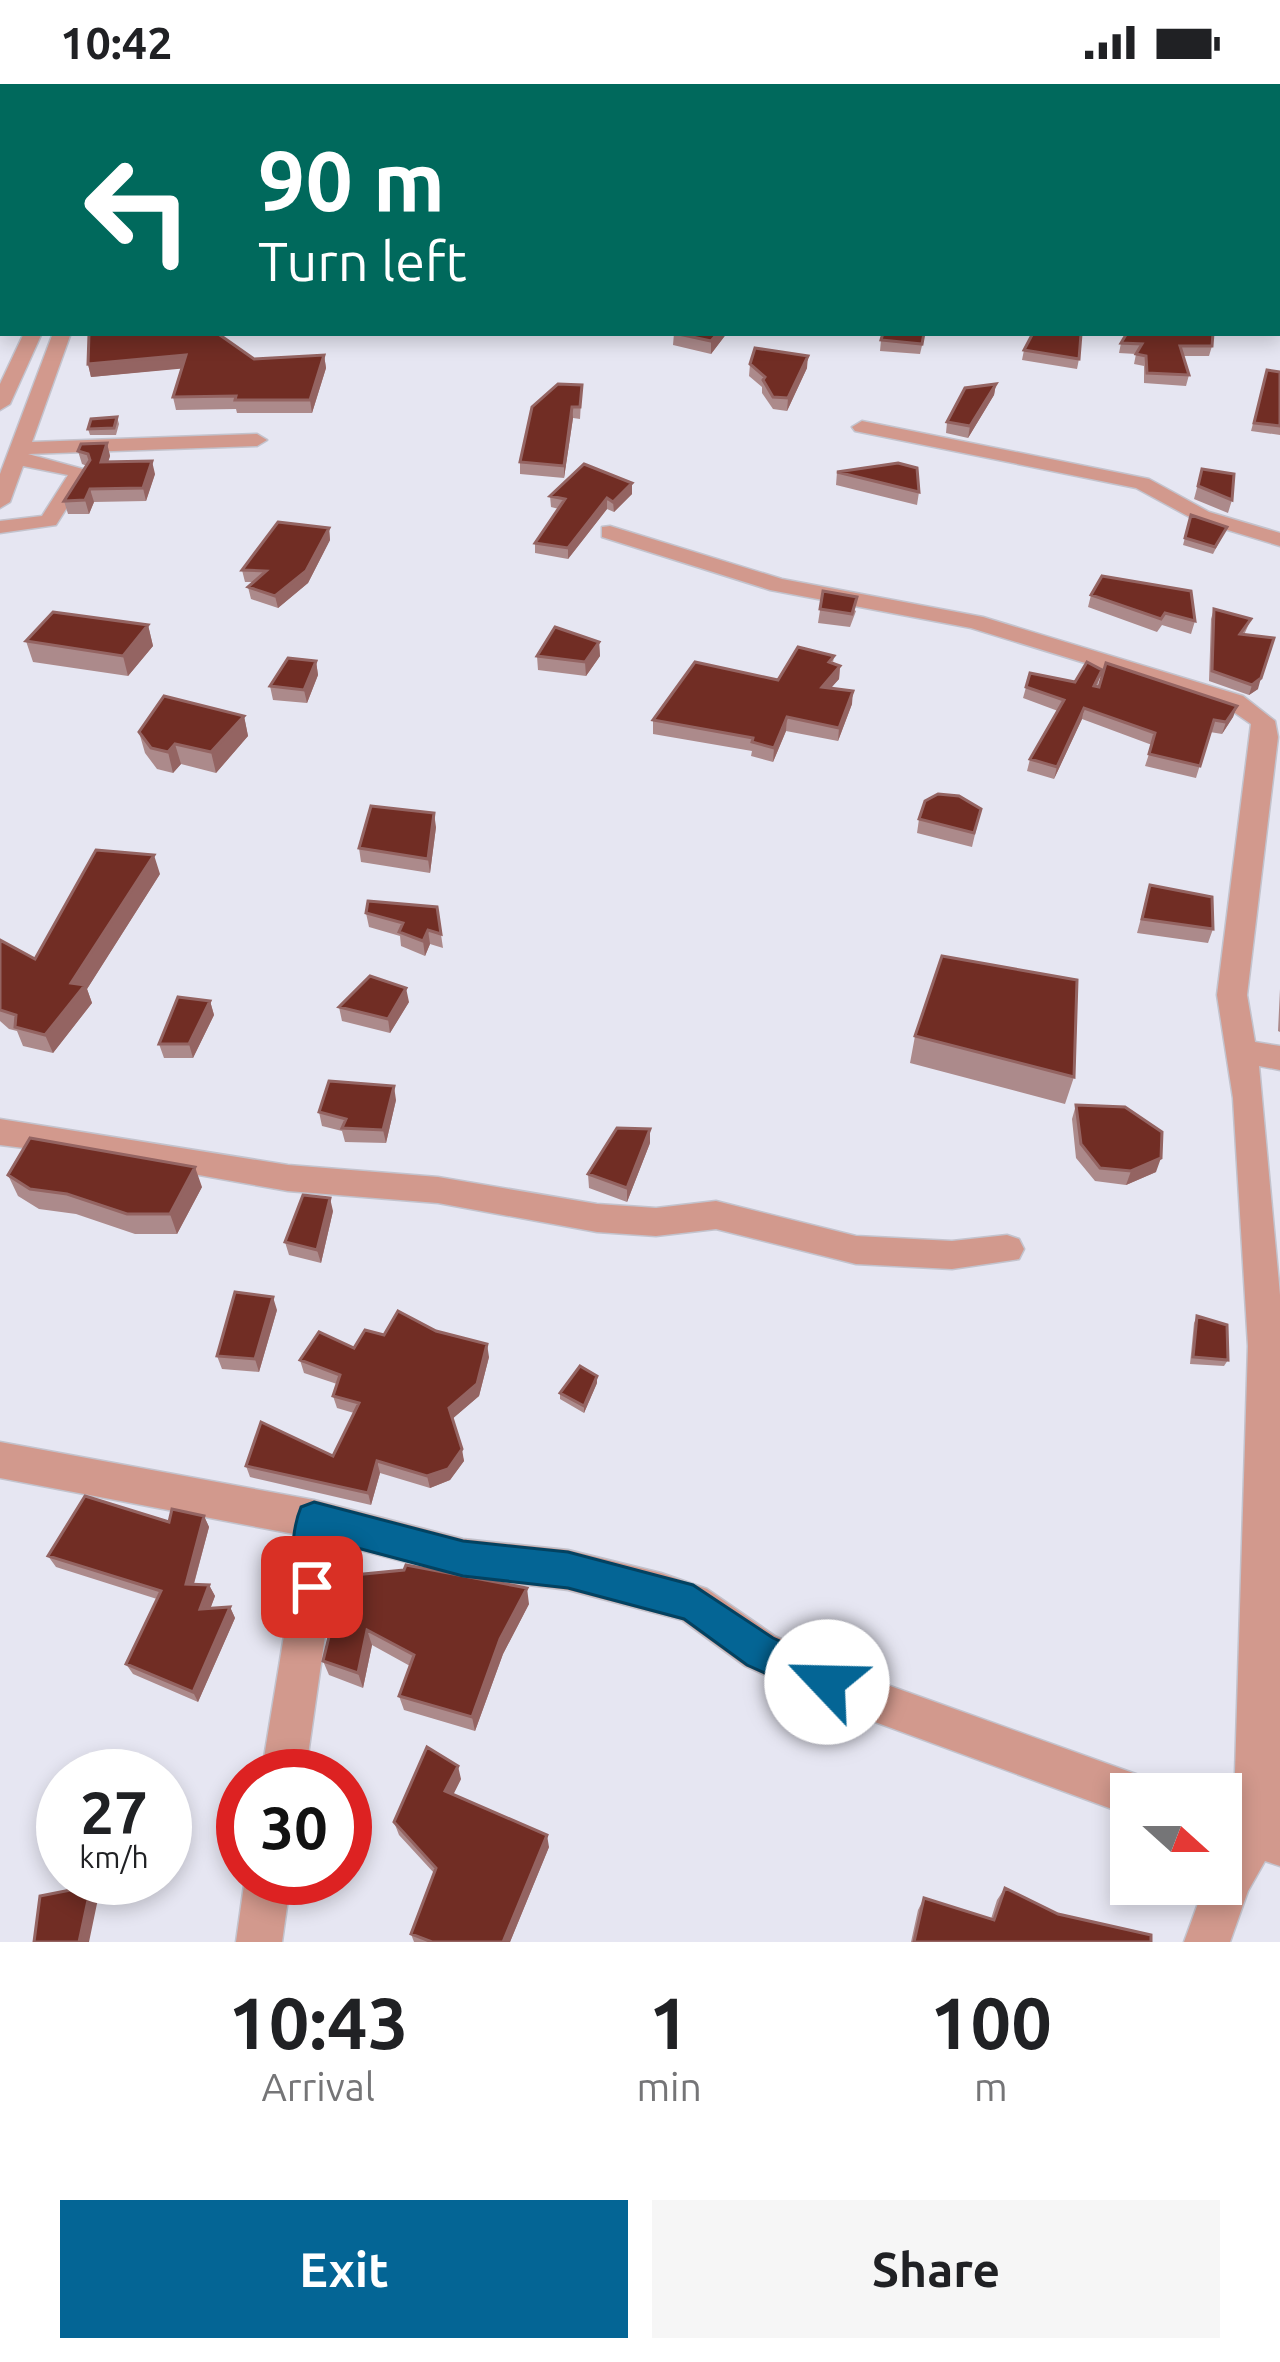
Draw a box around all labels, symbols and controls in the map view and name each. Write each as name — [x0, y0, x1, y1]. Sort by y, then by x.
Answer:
text: 10:42 — [60, 17, 173, 68]
icon: left — [60, 132, 216, 288]
text: 90 m — [258, 133, 445, 227]
text: Turn left — [258, 231, 467, 291]
pin — [261, 1536, 363, 1638]
icon: arrive — [279, 1554, 345, 1620]
position arrow — [764, 1619, 890, 1745]
speed limit sign: 30 — [216, 1749, 372, 1905]
north arrow — [1110, 1773, 1242, 1905]
map controls — [1110, 1773, 1242, 1905]
text: 27 — [80, 1778, 148, 1845]
text: km/h — [79, 1840, 149, 1874]
text: 10:43 — [228, 1982, 408, 2063]
text: 1 — [649, 1982, 689, 2063]
text: 100 — [930, 1982, 1052, 2063]
text: Arrival — [261, 2065, 375, 2108]
text: min — [636, 2065, 702, 2108]
text: m — [974, 2065, 1008, 2108]
button: Exit — [60, 2200, 628, 2338]
button: Share — [652, 2200, 1220, 2338]

